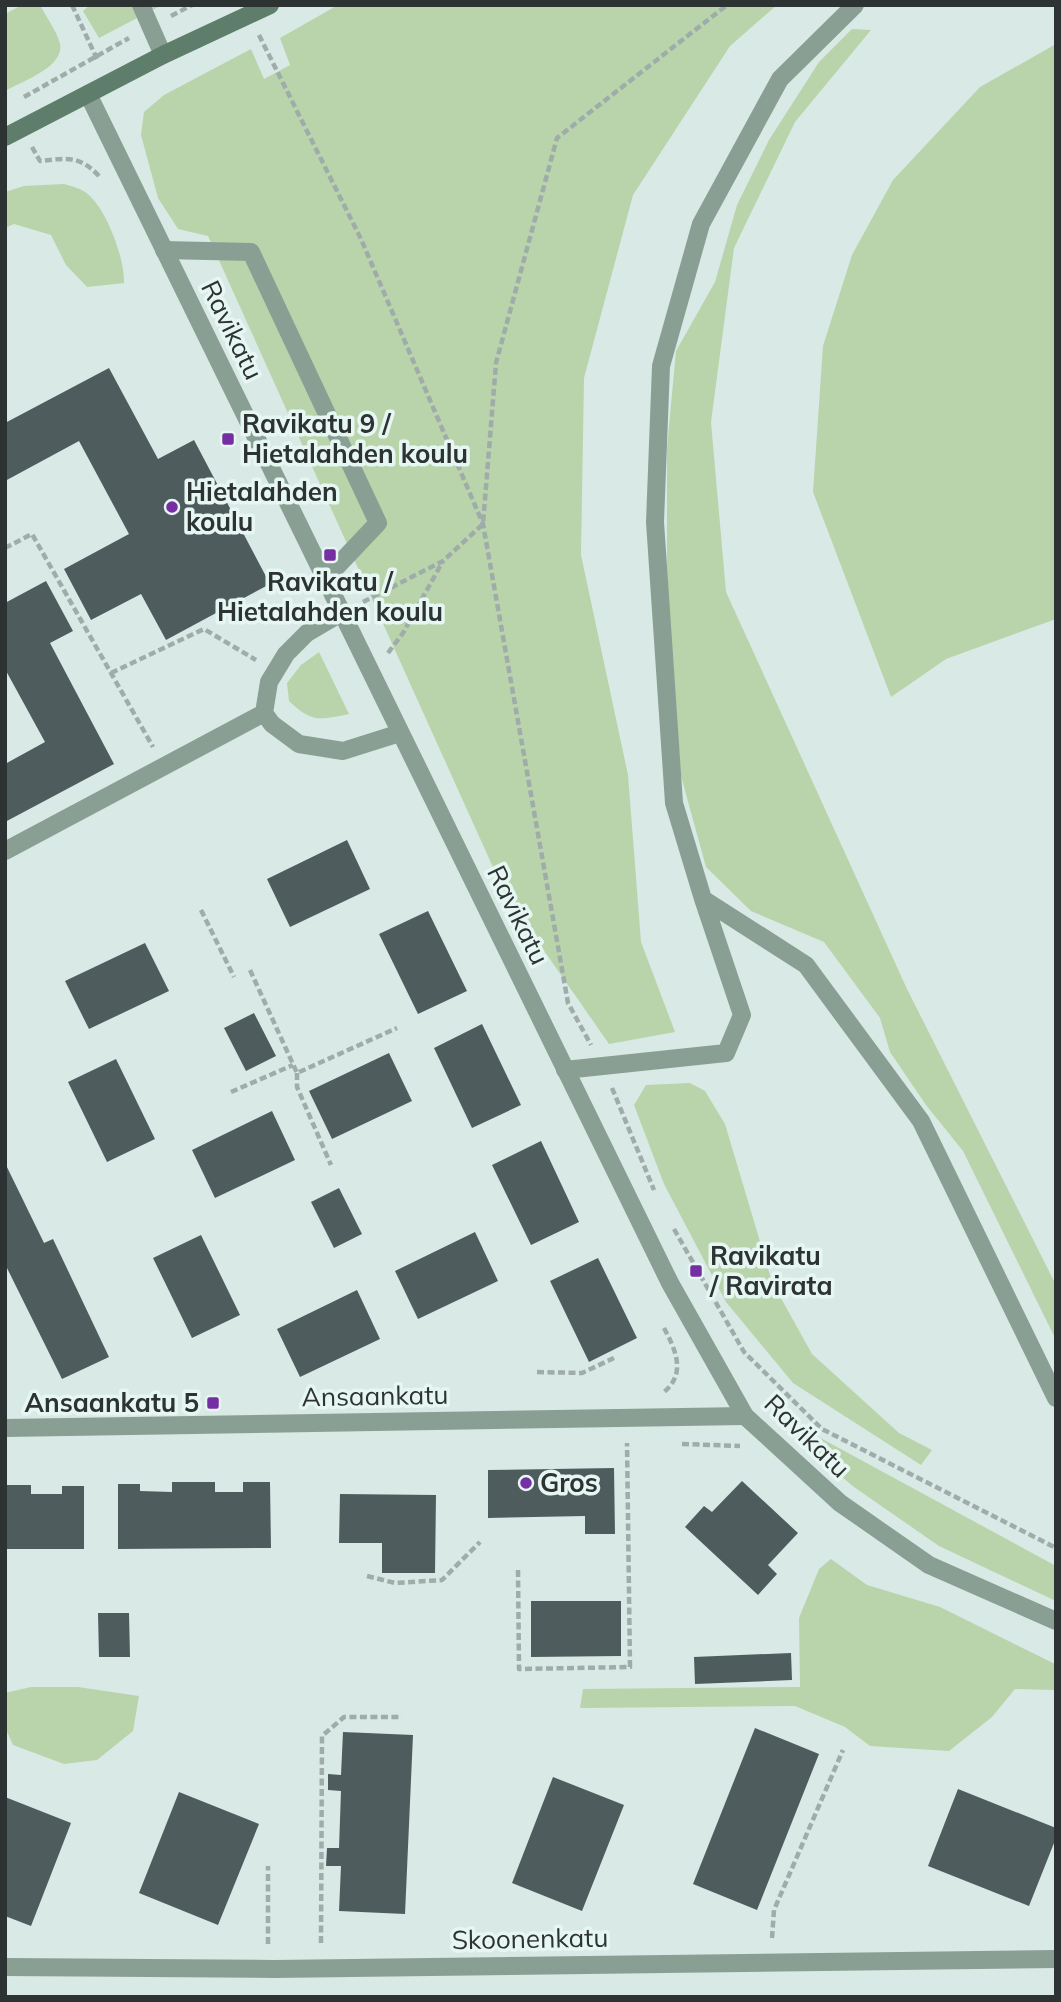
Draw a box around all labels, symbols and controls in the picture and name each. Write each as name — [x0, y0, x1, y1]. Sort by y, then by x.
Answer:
street label: Ravikatu — [194, 275, 271, 385]
place label: Ravikatu 9 / Hietalahden koulu — [242, 407, 468, 470]
marker: Ravikatu 9 / Hietalahden koulu — [220, 431, 236, 447]
place label: Hietalahden koulu — [186, 475, 338, 538]
marker: Hietalahden koulu — [164, 499, 180, 515]
marker: Ravikatu / Hietalahden koulu — [322, 547, 338, 563]
place label: Ravikatu / Hietalahden koulu — [217, 565, 443, 628]
street label: Ravikatu — [480, 860, 557, 970]
place label: Ravikatu / Ravirata — [709, 1239, 833, 1302]
marker: Ravikatu / Ravirata — [688, 1263, 704, 1279]
street label: Ansaankatu — [301, 1378, 449, 1413]
place label: Ansaankatu 5 — [24, 1386, 199, 1419]
street label: Ravikatu — [758, 1387, 857, 1484]
marker: Ansaankatu 5 — [205, 1395, 221, 1411]
place label: Gros — [540, 1466, 598, 1499]
marker: Gros — [518, 1475, 534, 1491]
street label: Skoonenkatu — [451, 1921, 609, 1956]

